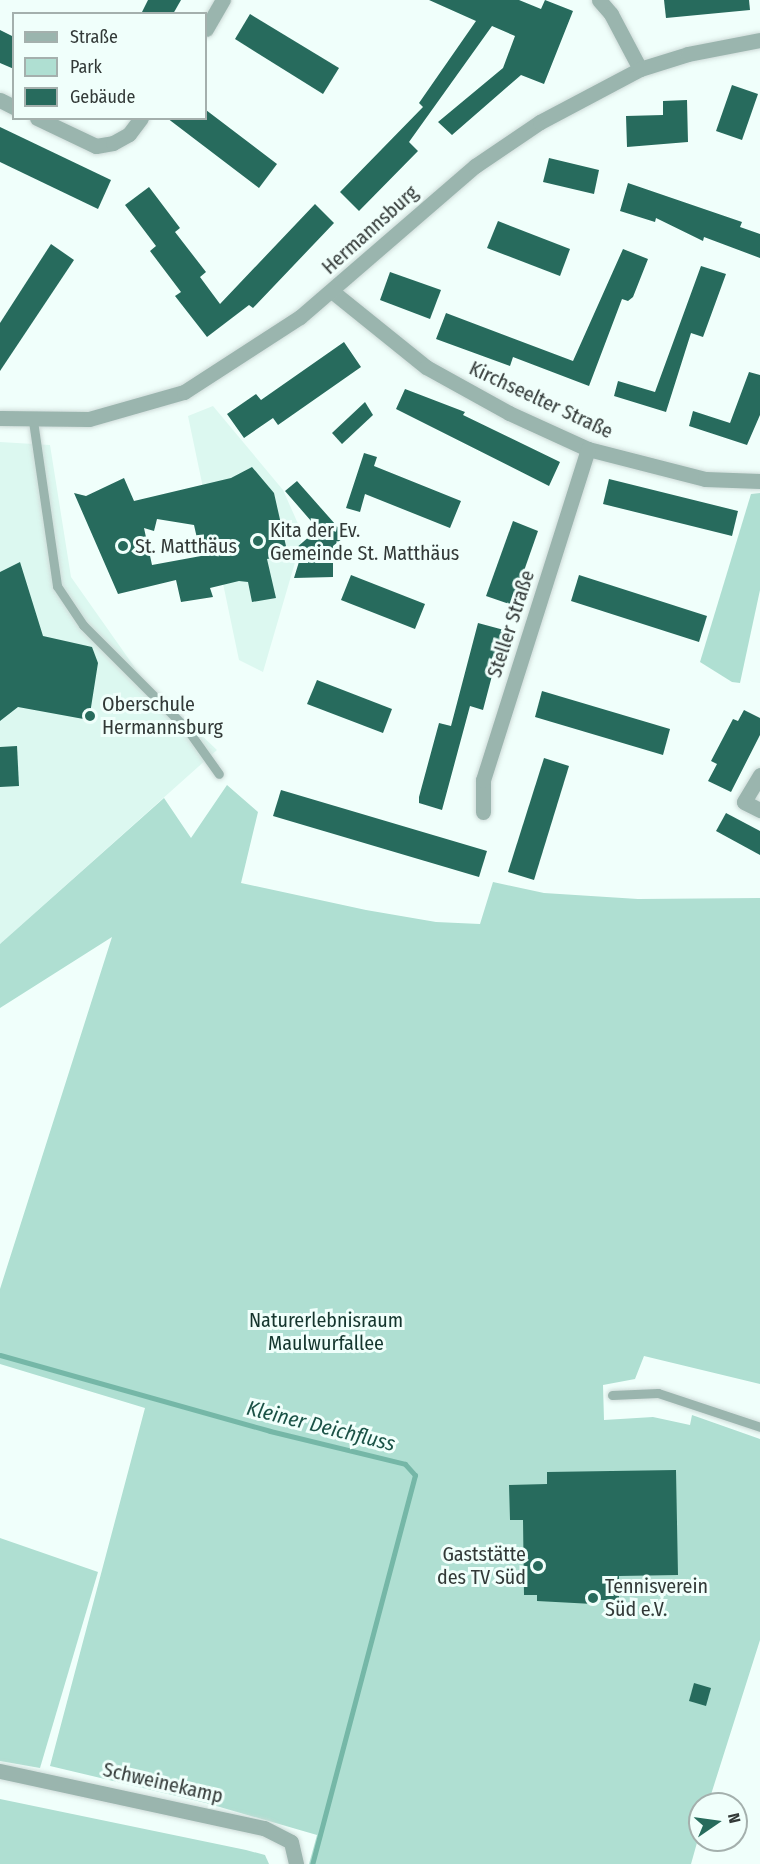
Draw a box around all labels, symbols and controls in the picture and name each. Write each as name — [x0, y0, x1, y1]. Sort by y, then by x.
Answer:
legend — [12, 12, 207, 120]
text: Straße — [70, 26, 118, 48]
text: Park — [70, 56, 102, 78]
text: Gebäude — [70, 86, 135, 108]
street label: Hermannsburg — [317, 181, 423, 279]
street label: Kirchseelter Straße — [465, 356, 617, 444]
place label: Kita der Ev. Gemeinde St. Matthäus — [270, 518, 459, 565]
place label: St. Matthäus — [135, 534, 237, 558]
marker: Kita der Ev. Gemeinde St. Matthäus — [251, 534, 265, 548]
marker: St. Matthäus — [116, 539, 130, 553]
street label: Steller Straße — [482, 567, 540, 681]
place label: Oberschule Hermannsburg — [102, 692, 223, 739]
marker: Oberschule Hermannsburg — [83, 709, 97, 723]
park label: Naturerlebnisraum Maulwurfallee — [249, 1309, 403, 1356]
water label: Kleiner Deichfluss — [244, 1395, 398, 1457]
place label: Gaststätte des TV Süd — [437, 1542, 526, 1589]
marker: Gaststätte des TV Süd — [531, 1559, 545, 1573]
place label: Tennisverein Süd e.V. — [605, 1574, 708, 1621]
marker: Tennisverein Süd e.V. — [586, 1591, 600, 1605]
street label: Schweinekamp — [101, 1758, 225, 1808]
north arrow — [688, 1792, 748, 1852]
text: N — [724, 1811, 744, 1825]

